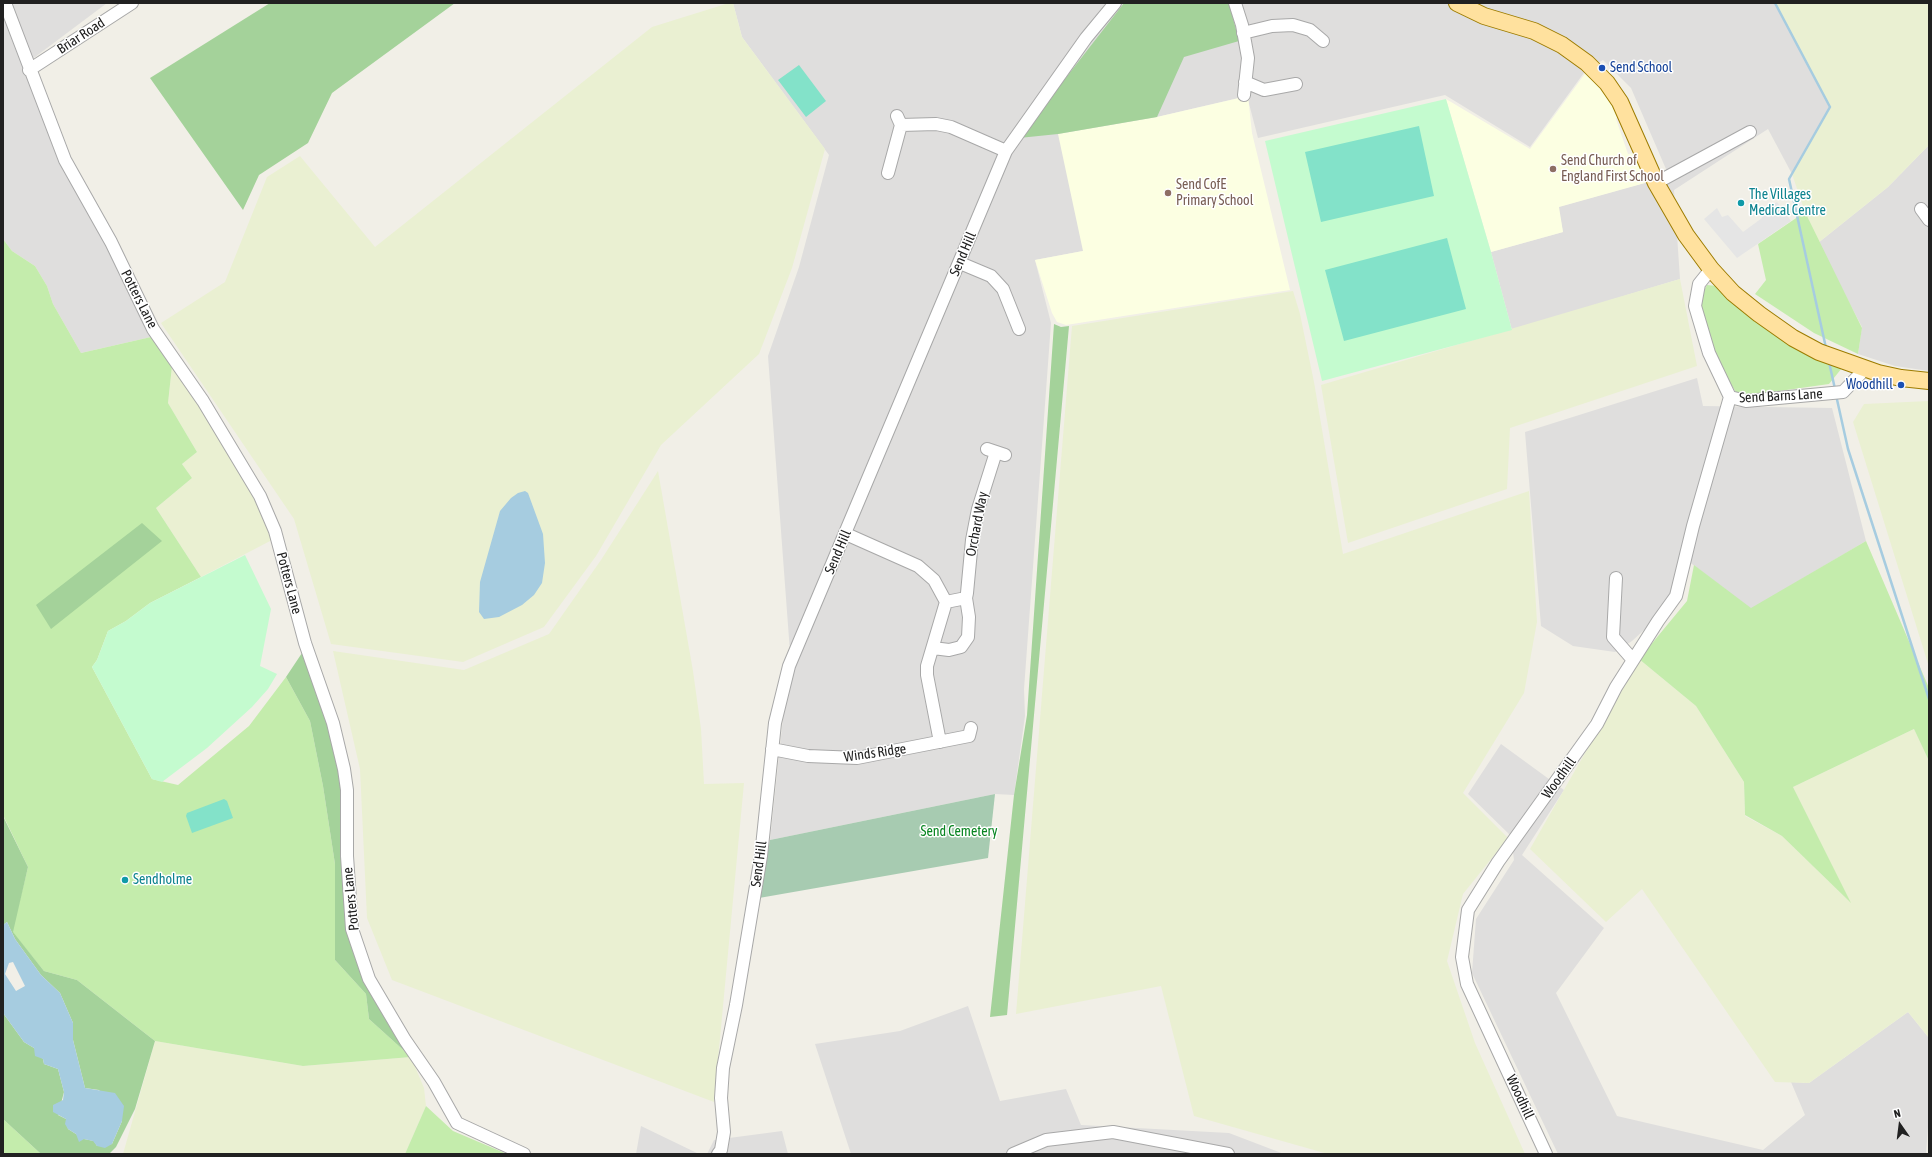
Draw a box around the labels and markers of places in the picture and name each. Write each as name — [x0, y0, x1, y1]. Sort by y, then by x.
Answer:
place label: Send School — [1610, 60, 1672, 76]
marker: Send School — [1597, 63, 1607, 73]
place label: Send Church of England First School — [1561, 153, 1664, 186]
marker: Send Church of England First School — [1548, 164, 1558, 174]
place label: Send CofE Primary School — [1176, 177, 1253, 210]
place label: The Villages Medical Centre — [1749, 187, 1826, 220]
marker: Send CofE Primary School — [1163, 188, 1173, 198]
marker: The Villages Medical Centre — [1736, 198, 1746, 208]
place label: Woodhill — [1846, 377, 1893, 393]
marker: Woodhill — [1896, 380, 1906, 390]
place label: Sendholme — [133, 872, 192, 888]
marker: Sendholme — [120, 875, 130, 885]

